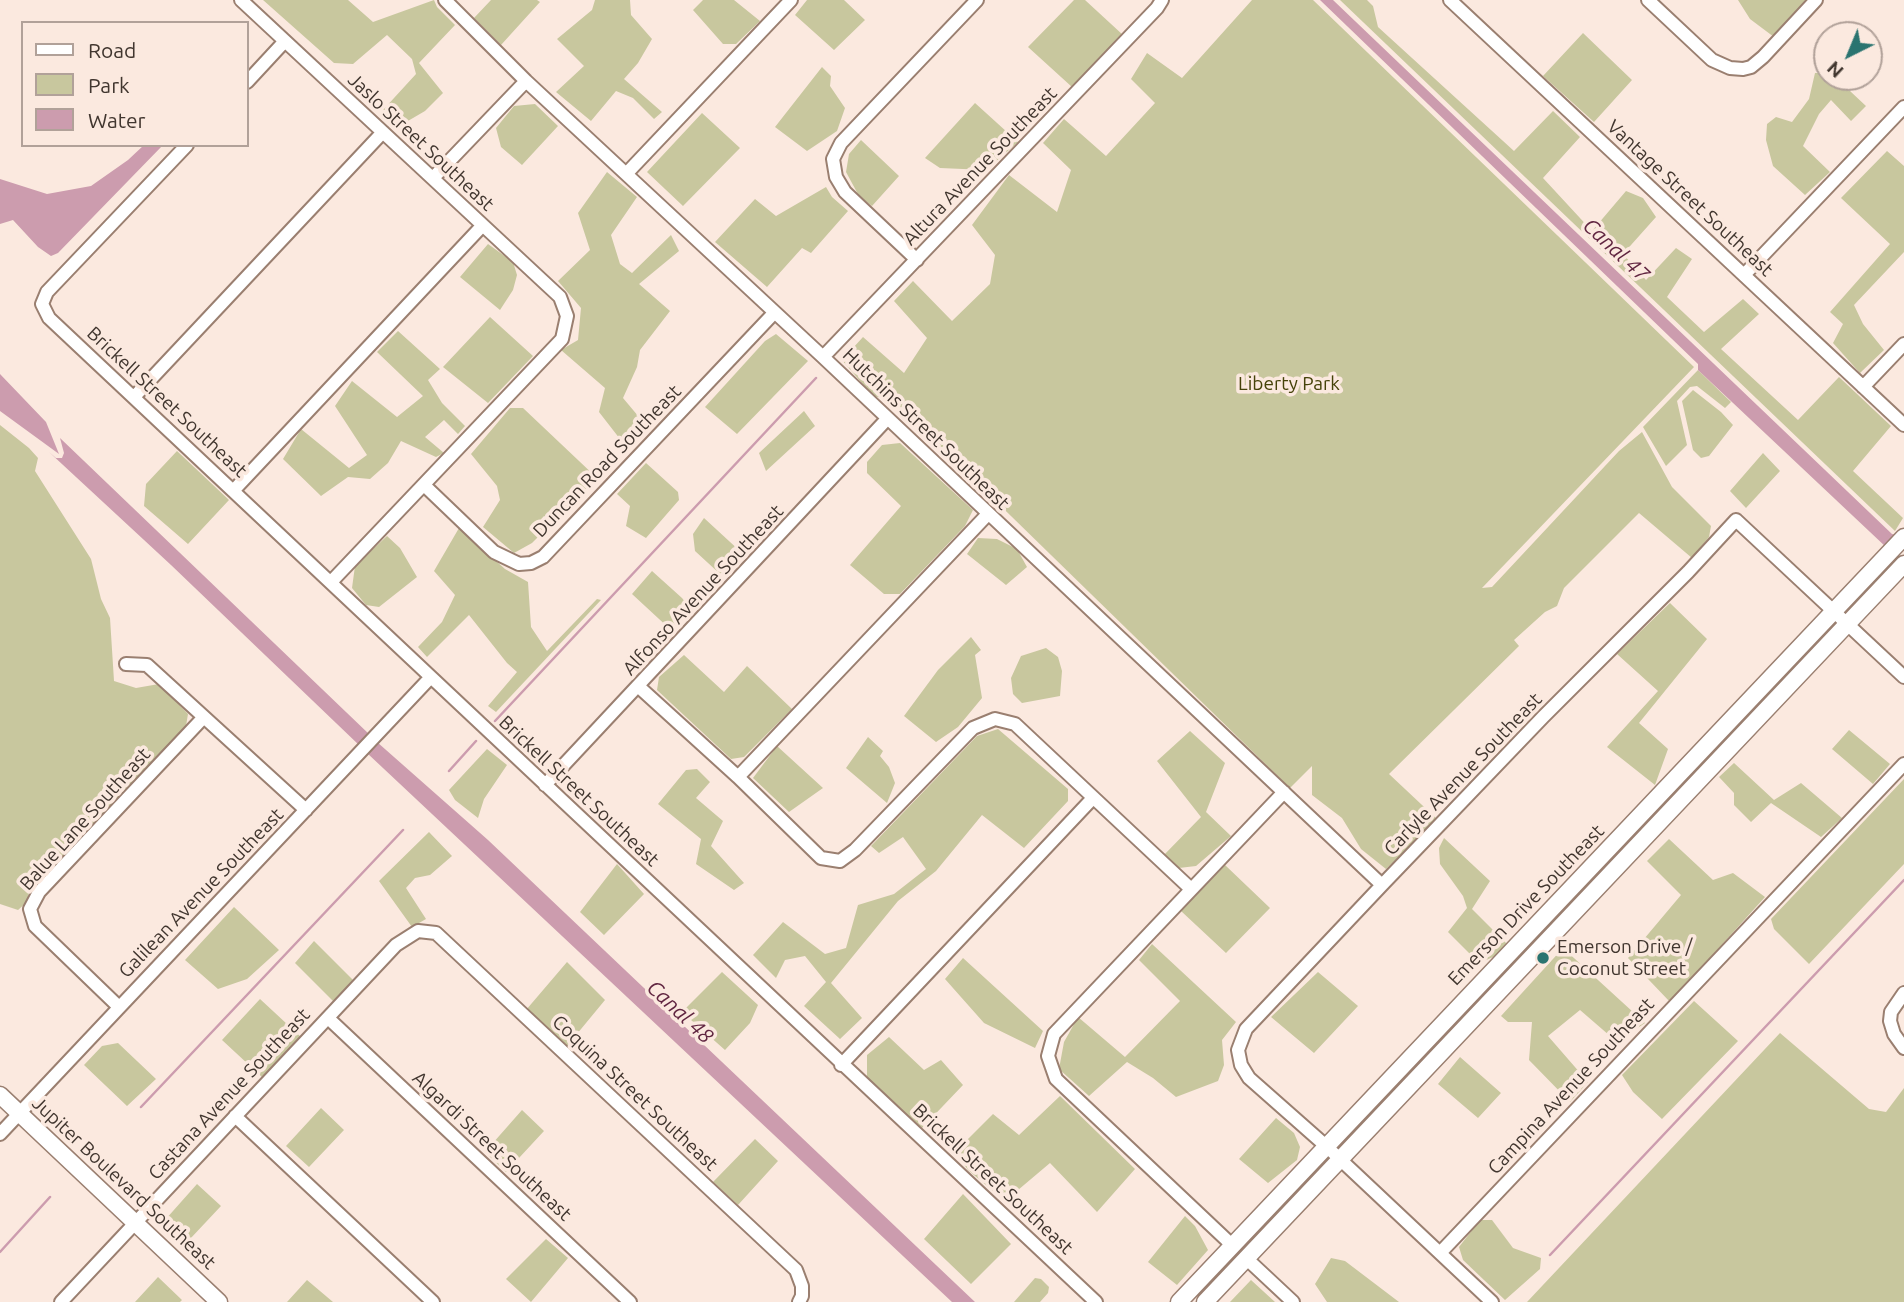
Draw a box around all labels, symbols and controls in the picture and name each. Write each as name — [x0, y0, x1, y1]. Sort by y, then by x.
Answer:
legend — [21, 21, 248, 147]
north arrow — [1813, 21, 1883, 91]
text: Road — [88, 38, 136, 62]
text: N — [1822, 57, 1848, 83]
street label: Jaslo Street Southeast — [343, 68, 499, 216]
text: Park — [88, 73, 130, 97]
street label: Altura Avenue Southeast — [898, 82, 1062, 250]
text: Water — [88, 108, 146, 132]
street label: Vantage Street Southeast — [1602, 115, 1778, 281]
water label: Canal 47 — [1578, 213, 1654, 287]
street label: Brickell Street Southeast — [82, 322, 252, 482]
street label: Hutchins Street Southeast — [838, 343, 1014, 515]
park label: Liberty Park — [1238, 373, 1340, 395]
street label: Duncan Road Southeast — [528, 380, 686, 542]
street label: Alfonso Avenue Southeast — [618, 500, 788, 680]
street label: Carlyle Avenue Southeast — [1379, 688, 1547, 860]
street label: Brickell Street Southeast — [494, 711, 664, 871]
street label: Balue Lane Southeast — [15, 743, 155, 895]
street label: Galilean Avenue Southeast — [114, 803, 288, 983]
street label: Emerson Drive Southeast — [1443, 820, 1609, 990]
place label: Emerson Drive / Coconut Street — [1557, 936, 1693, 980]
marker: Emerson Drive / Coconut Street — [1535, 950, 1551, 966]
water label: Canal 48 — [642, 975, 718, 1049]
street label: Campina Avenue Southeast — [1483, 993, 1659, 1179]
street label: Castana Avenue Southeast — [143, 1003, 315, 1185]
street label: Coquina Street Southeast — [548, 1010, 722, 1176]
street label: Algardi Street Southeast — [408, 1066, 576, 1226]
street label: Jupiter Boulevard Southeast — [27, 1092, 221, 1274]
street label: Brickell Street Southeast — [908, 1099, 1078, 1259]

